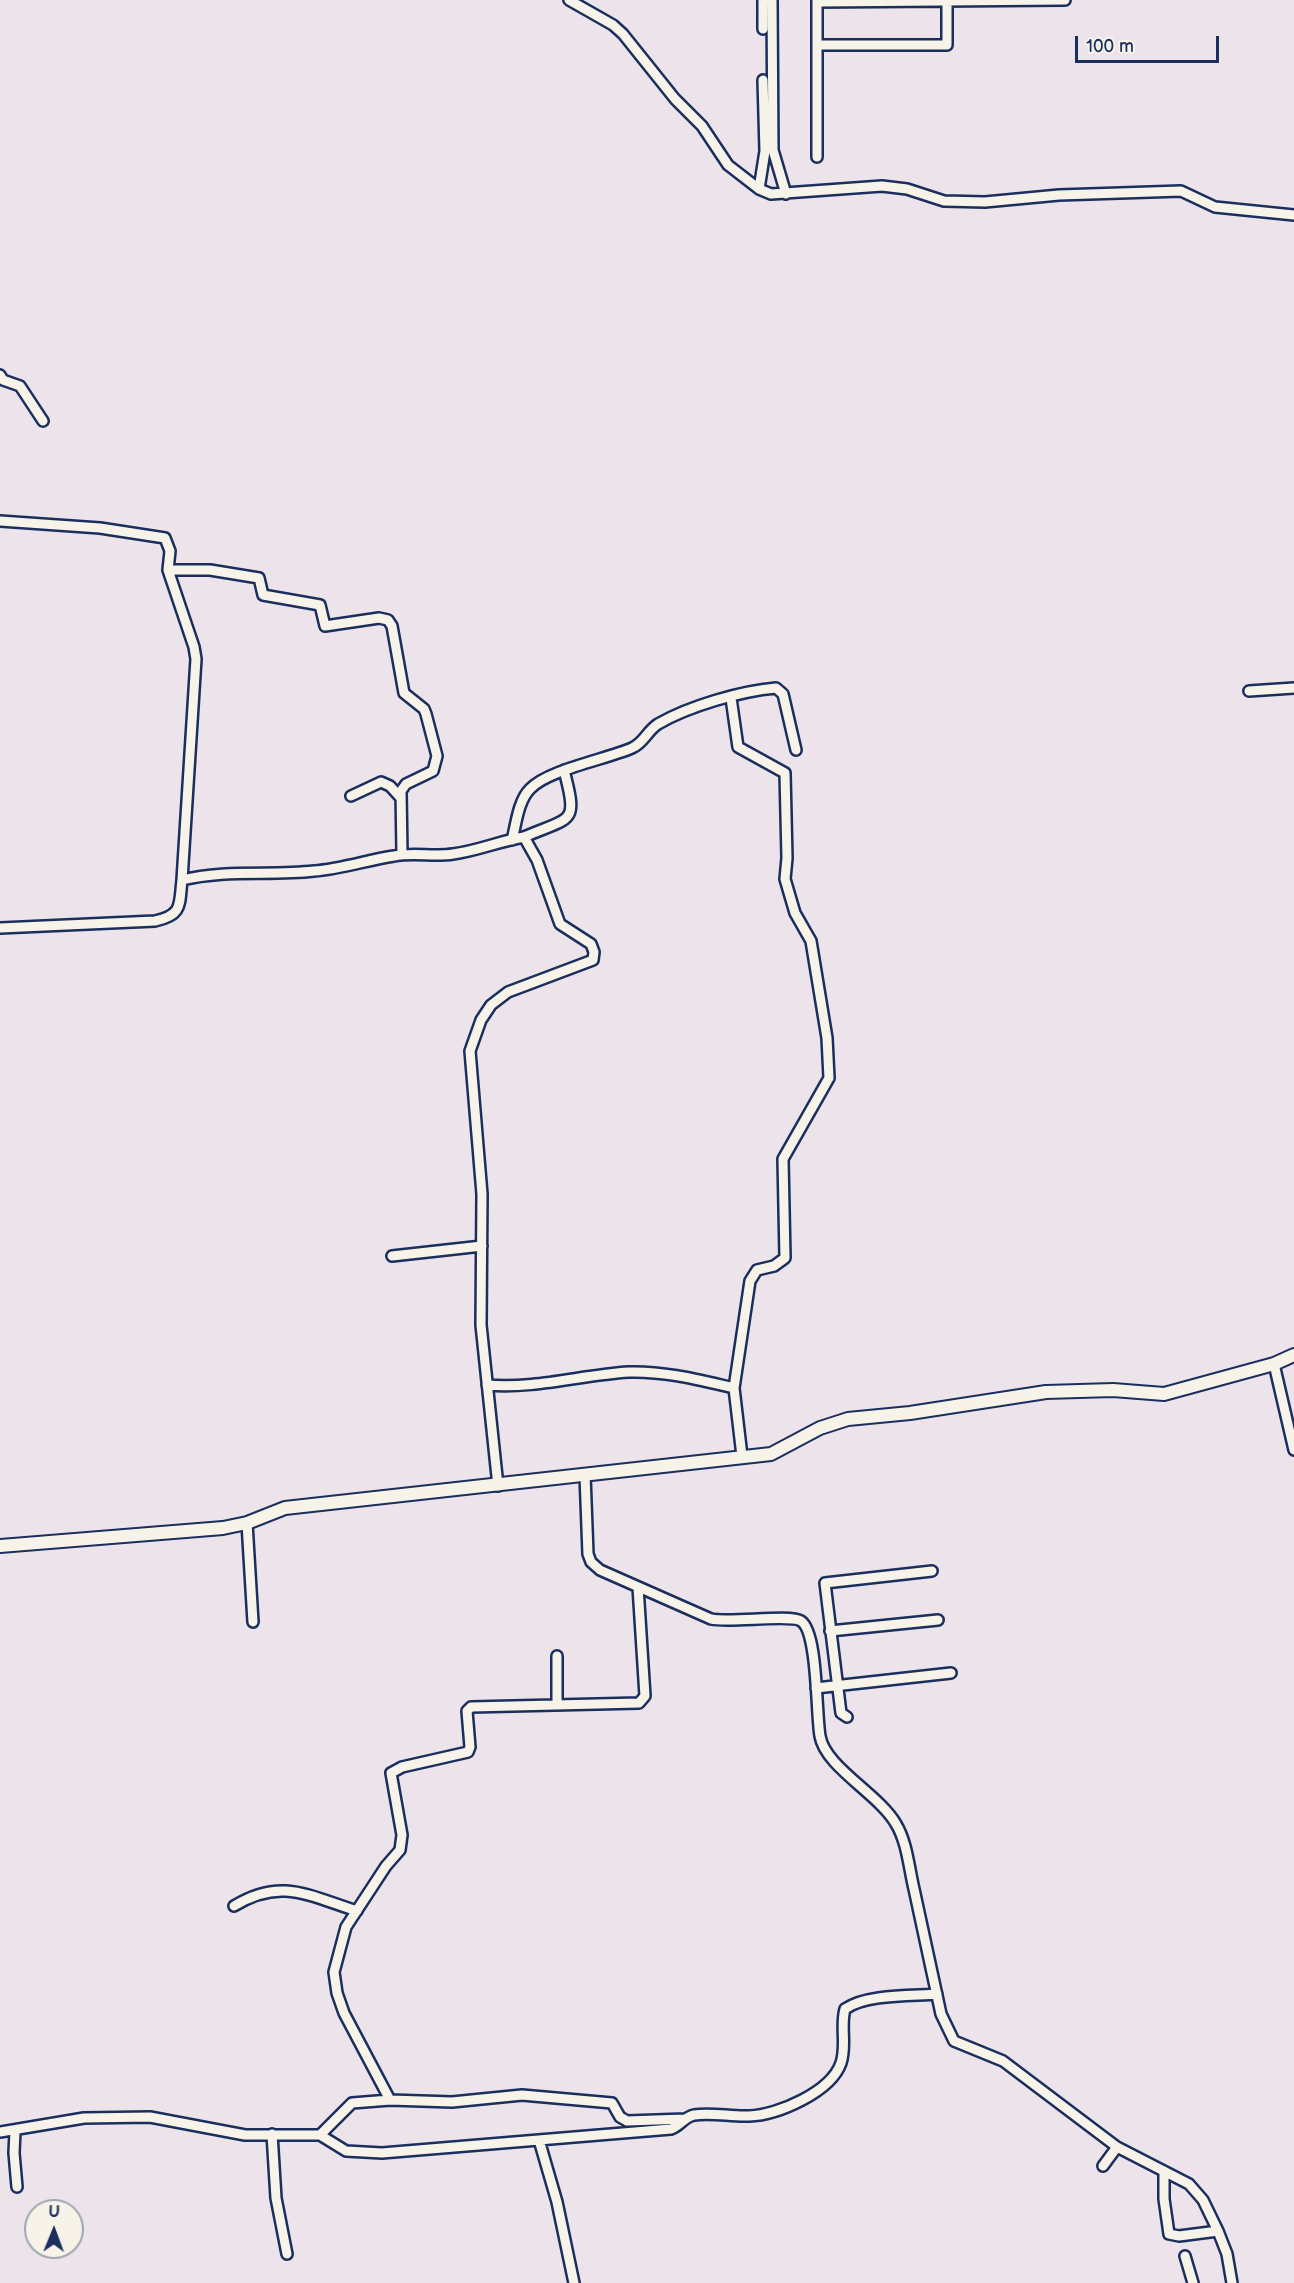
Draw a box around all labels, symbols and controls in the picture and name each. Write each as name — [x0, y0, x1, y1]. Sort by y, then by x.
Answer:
scale bar — [1078, 24, 1222, 62]
text: 100 m — [1086, 36, 1134, 57]
north arrow — [24, 2199, 84, 2259]
text: U — [48, 2203, 60, 2222]

